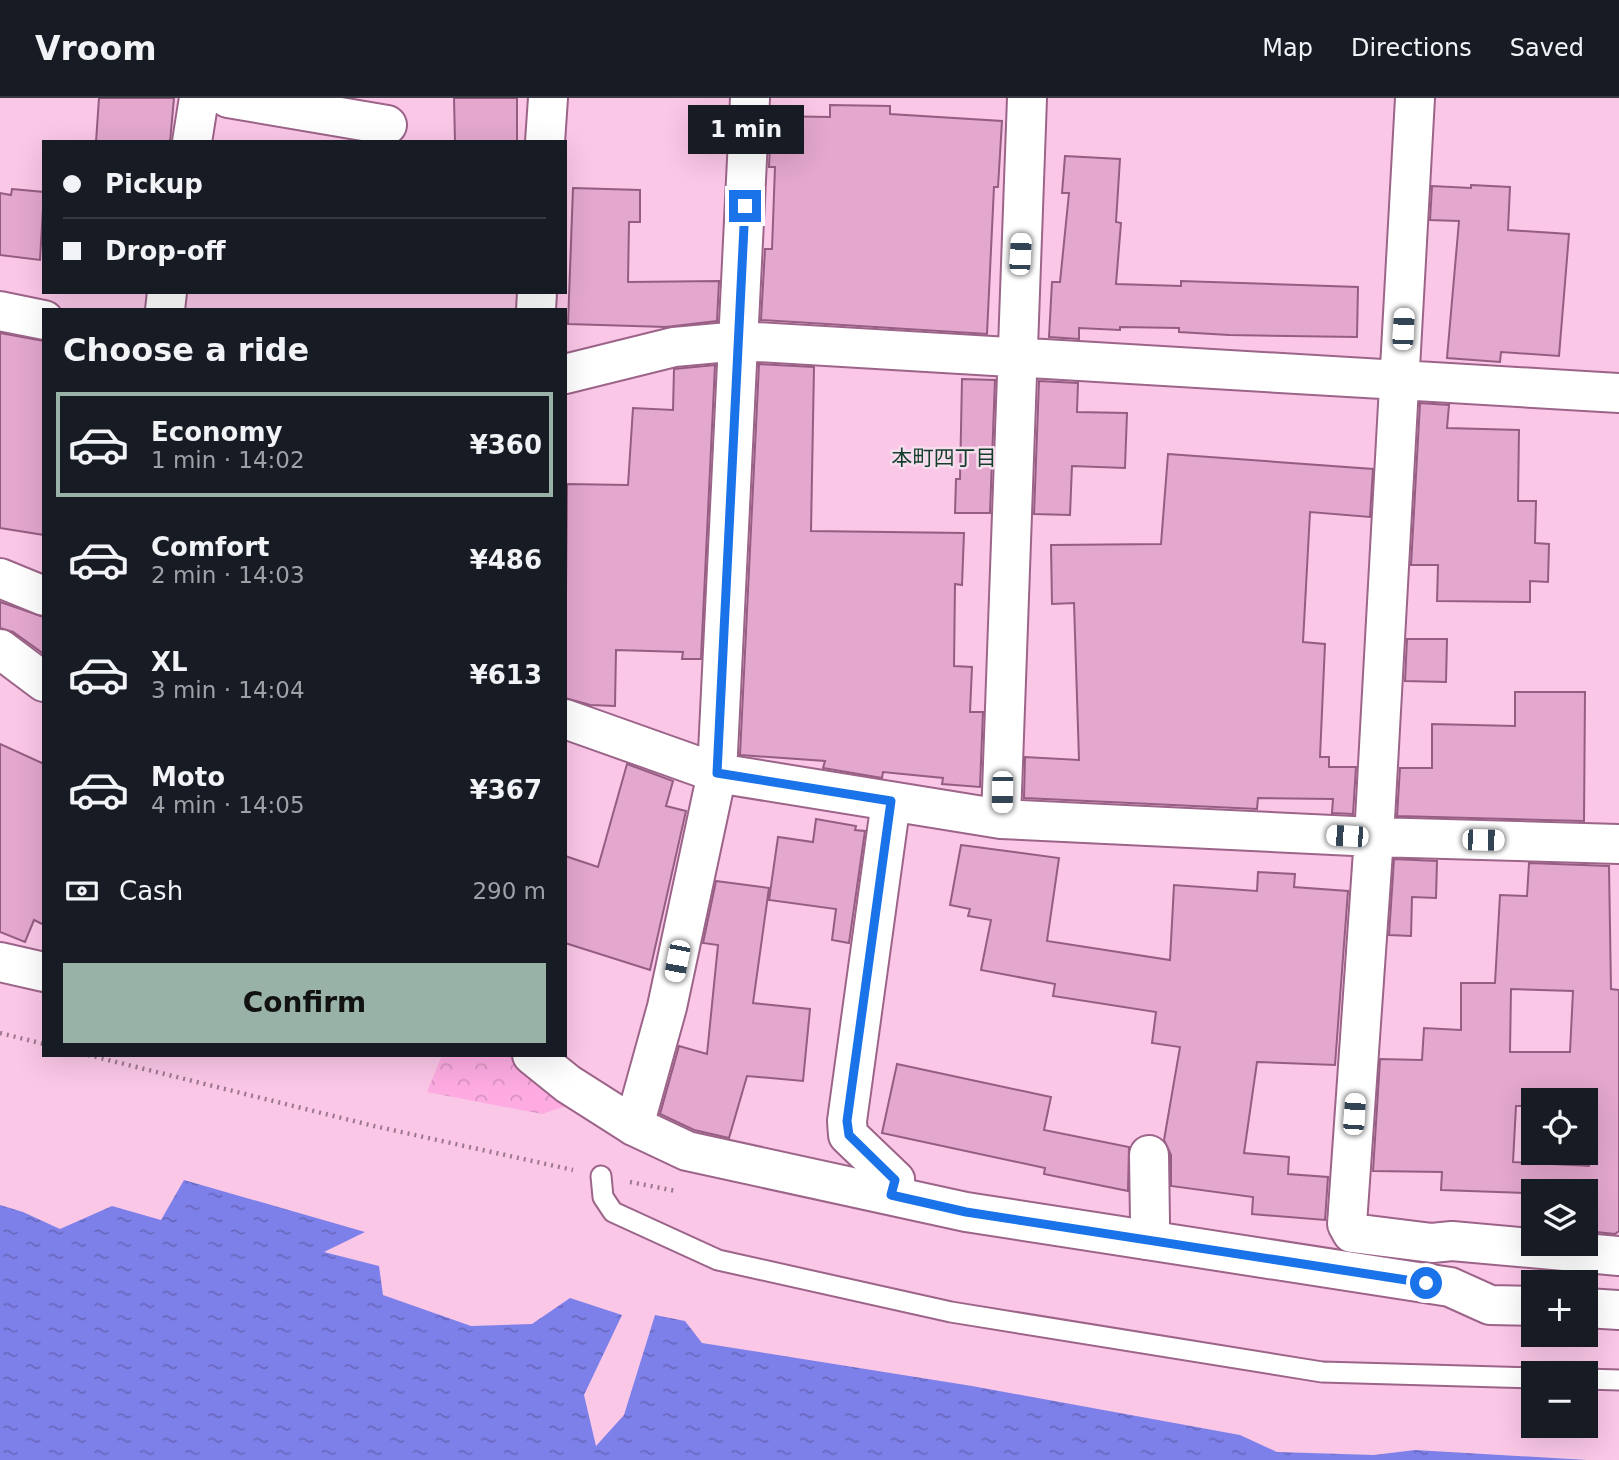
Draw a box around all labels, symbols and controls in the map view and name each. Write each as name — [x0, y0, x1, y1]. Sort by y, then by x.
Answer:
text: Vroom — [35, 29, 157, 68]
text: Map — [1262, 34, 1313, 62]
text: Directions — [1351, 34, 1472, 62]
text: Saved — [1510, 34, 1584, 62]
callout: 1 min — [687, 105, 803, 154]
text: 1 min — [710, 116, 782, 142]
text: Pickup — [105, 169, 203, 199]
route end — [729, 190, 761, 222]
car — [1009, 232, 1032, 276]
text: Drop-off — [105, 236, 226, 266]
car — [1392, 307, 1415, 351]
text: Choose a ride — [63, 331, 309, 369]
icon: car — [67, 413, 130, 476]
text: Economy — [151, 417, 282, 447]
text: ¥360 — [470, 430, 542, 460]
district label: 本町四丁目 — [892, 446, 997, 470]
text: 1 min · 14:02 — [151, 447, 305, 473]
icon: car — [67, 528, 130, 591]
text: Comfort — [151, 532, 269, 562]
text: ¥486 — [470, 545, 542, 575]
text: 2 min · 14:03 — [151, 562, 305, 588]
icon: car — [67, 643, 130, 706]
text: XL — [151, 647, 188, 677]
text: ¥613 — [470, 660, 542, 690]
text: 3 min · 14:04 — [151, 677, 305, 703]
icon: car — [67, 758, 130, 821]
text: Moto — [151, 762, 225, 792]
car — [992, 771, 1013, 813]
text: ¥367 — [470, 775, 542, 805]
text: 4 min · 14:05 — [151, 792, 305, 818]
car — [1326, 824, 1369, 848]
car — [1462, 829, 1505, 851]
icon: cash — [63, 872, 101, 910]
text: Cash — [119, 876, 183, 906]
text: 290 m — [472, 878, 546, 904]
car — [663, 938, 692, 984]
button: Confirm — [63, 963, 546, 1043]
map controls — [1521, 1088, 1598, 1438]
button: locate — [1521, 1088, 1598, 1165]
car — [1343, 1092, 1366, 1136]
button: layers — [1521, 1179, 1598, 1256]
route start — [1410, 1267, 1442, 1299]
button: + — [1521, 1270, 1598, 1347]
button: − — [1521, 1361, 1598, 1438]

